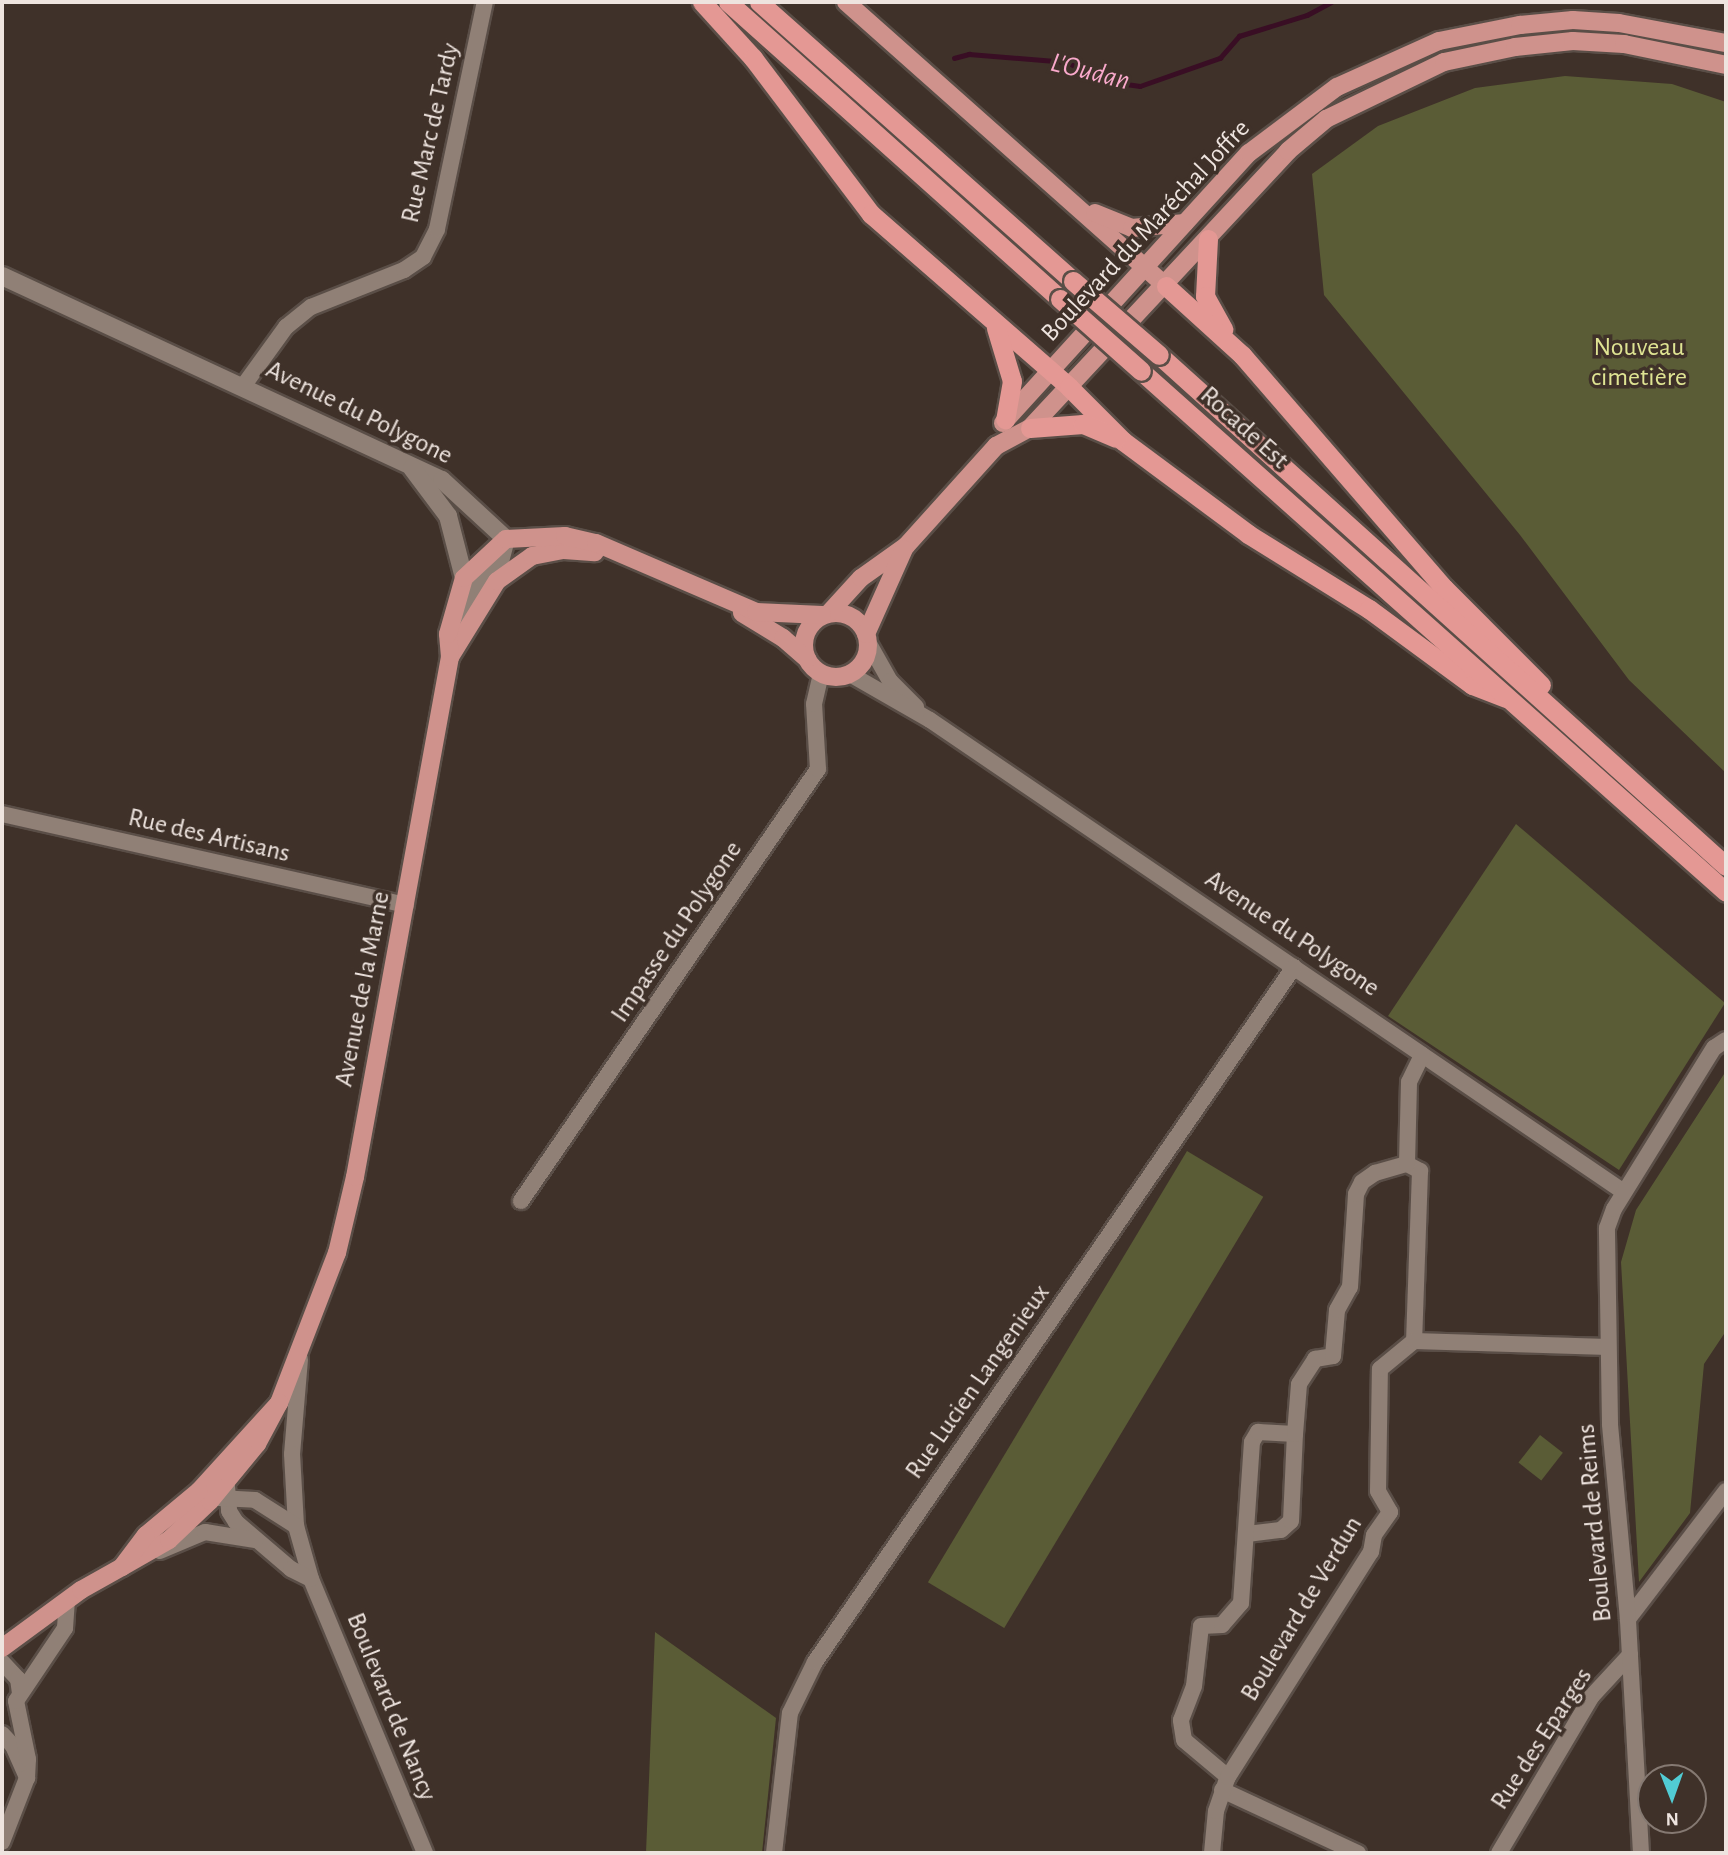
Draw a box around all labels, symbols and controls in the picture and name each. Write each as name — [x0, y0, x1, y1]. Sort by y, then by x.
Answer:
street label: Rue Marc de Tardy — [395, 40, 467, 226]
water label: L'Oudan — [1047, 46, 1133, 98]
street label: Boulevard du Maréchal Joffre — [1035, 114, 1257, 348]
park label: Nouveau cimetière — [1591, 332, 1687, 394]
street label: Avenue du Polygone — [261, 354, 457, 472]
street label: Rocade Est — [1193, 380, 1295, 476]
street label: Rue des Artisans — [125, 802, 293, 870]
street label: Impasse du Polygone — [605, 835, 749, 1029]
street label: Avenue du Polygone — [1199, 864, 1385, 1004]
street label: Avenue de la Marne — [329, 889, 397, 1089]
street label: Rue Lucien Langenieux — [899, 1279, 1057, 1485]
street label: Boulevard de Reims — [1571, 1423, 1619, 1623]
street label: Boulevard de Verdun — [1235, 1511, 1369, 1707]
street label: Boulevard de Nancy — [339, 1609, 443, 1805]
street label: Rue des Eparges — [1485, 1662, 1599, 1816]
north arrow — [1637, 1764, 1707, 1834]
text: N — [1666, 1809, 1679, 1828]

